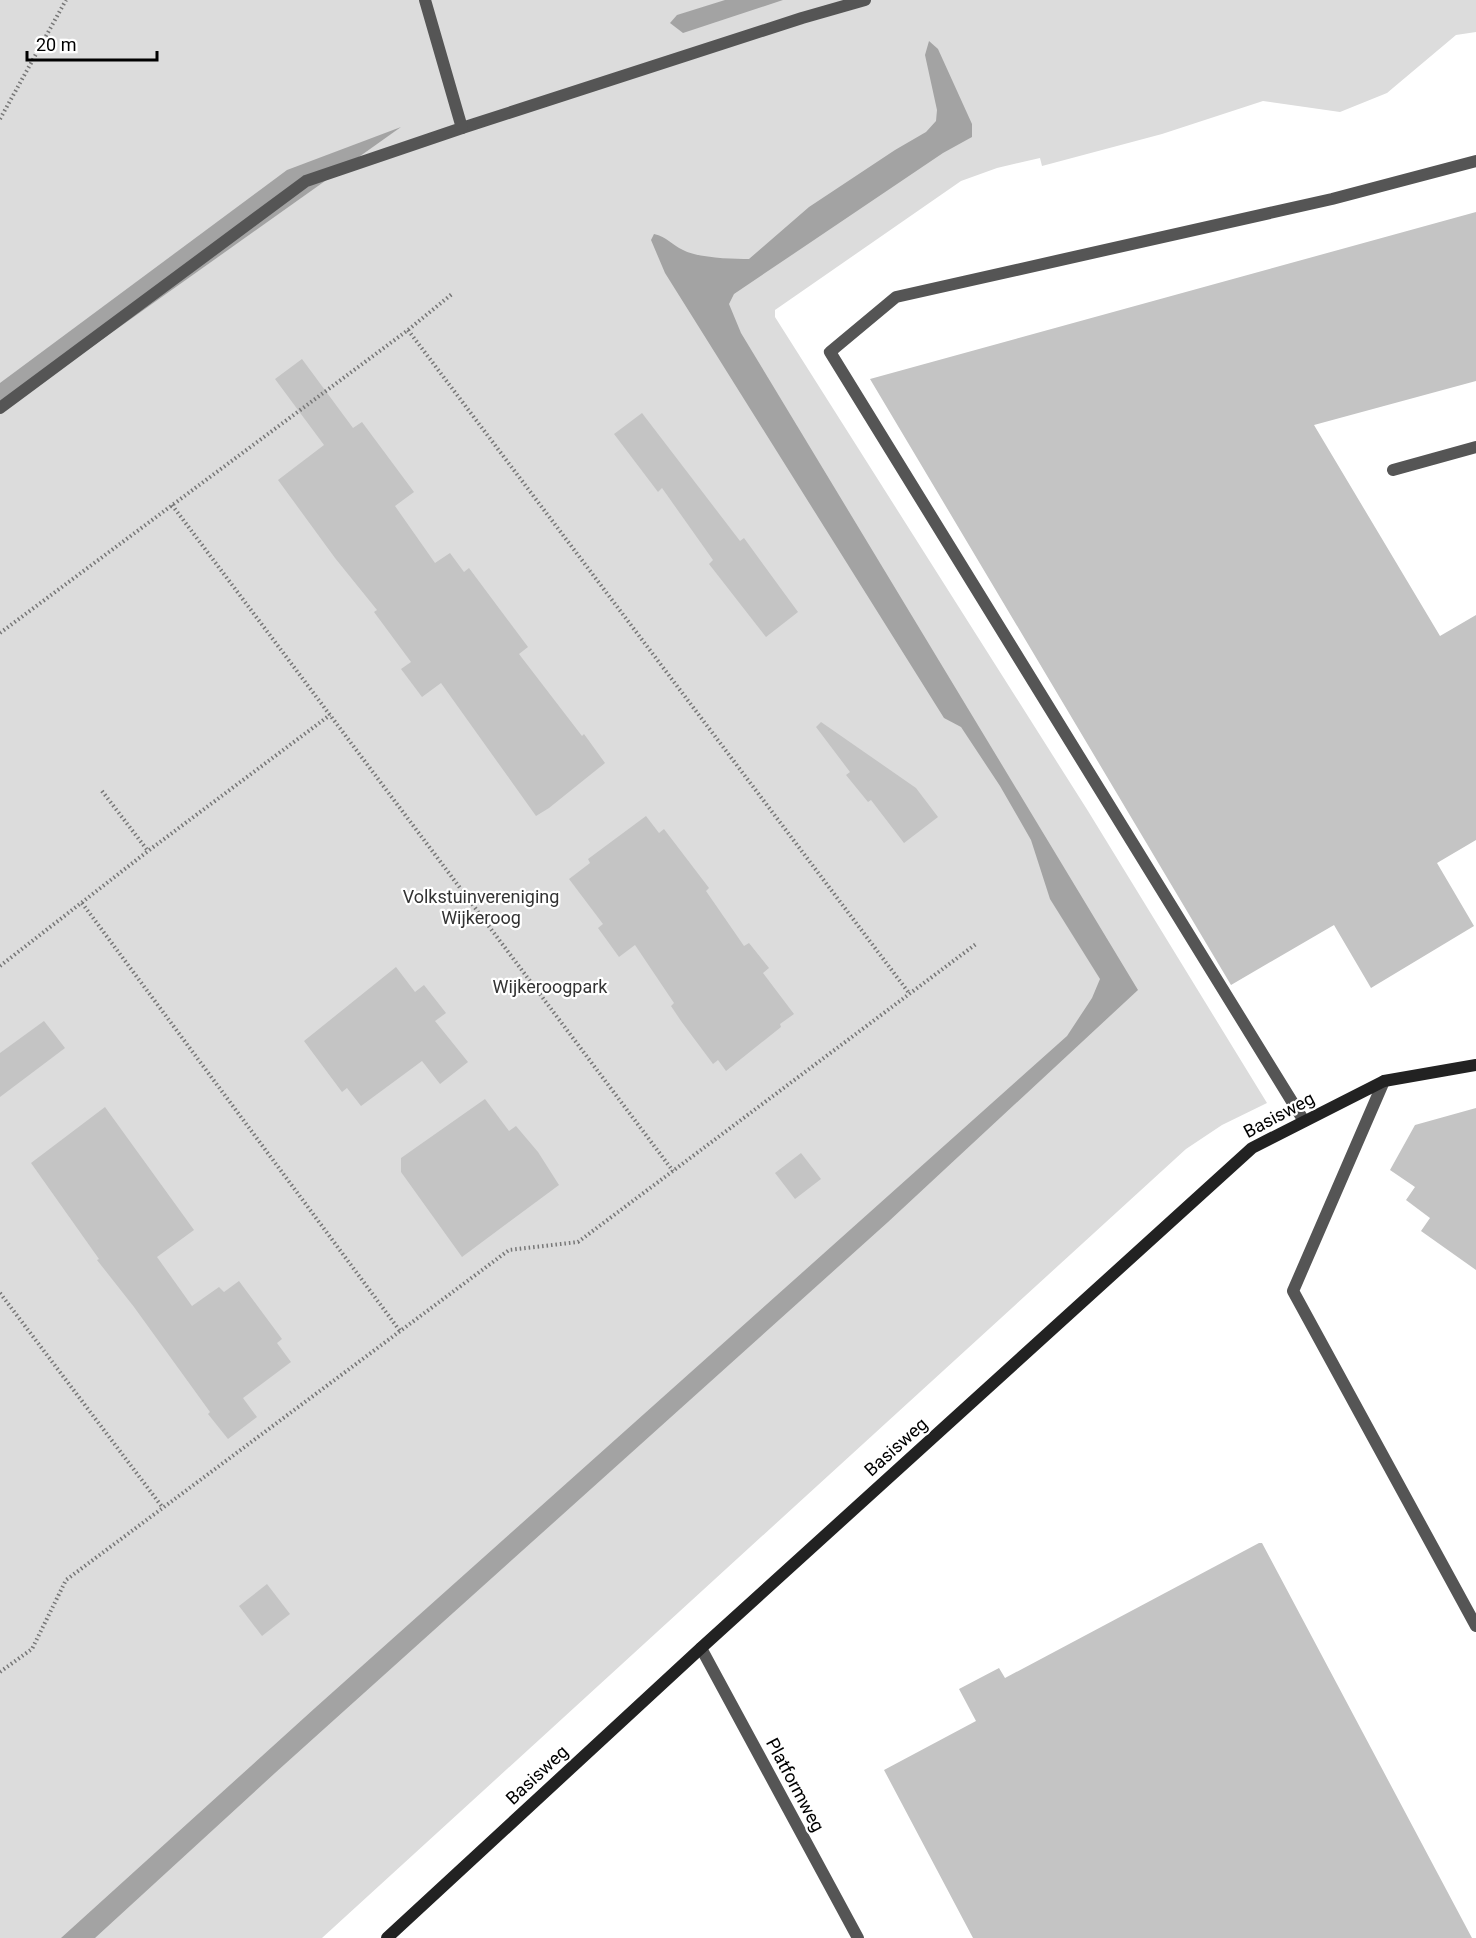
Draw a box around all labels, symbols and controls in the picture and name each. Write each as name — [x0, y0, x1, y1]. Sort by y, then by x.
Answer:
scale bar — [27, 24, 158, 62]
text: 20 m — [36, 34, 76, 55]
park label: Volkstuinvereniging Wijkeroog — [403, 886, 559, 928]
park label: Wijkeroogpark — [493, 976, 608, 997]
street label: Basisweg — [1240, 1087, 1318, 1142]
street label: Basisweg — [860, 1413, 931, 1480]
street label: Platformweg — [762, 1734, 829, 1835]
street label: Basisweg — [501, 1741, 572, 1809]

